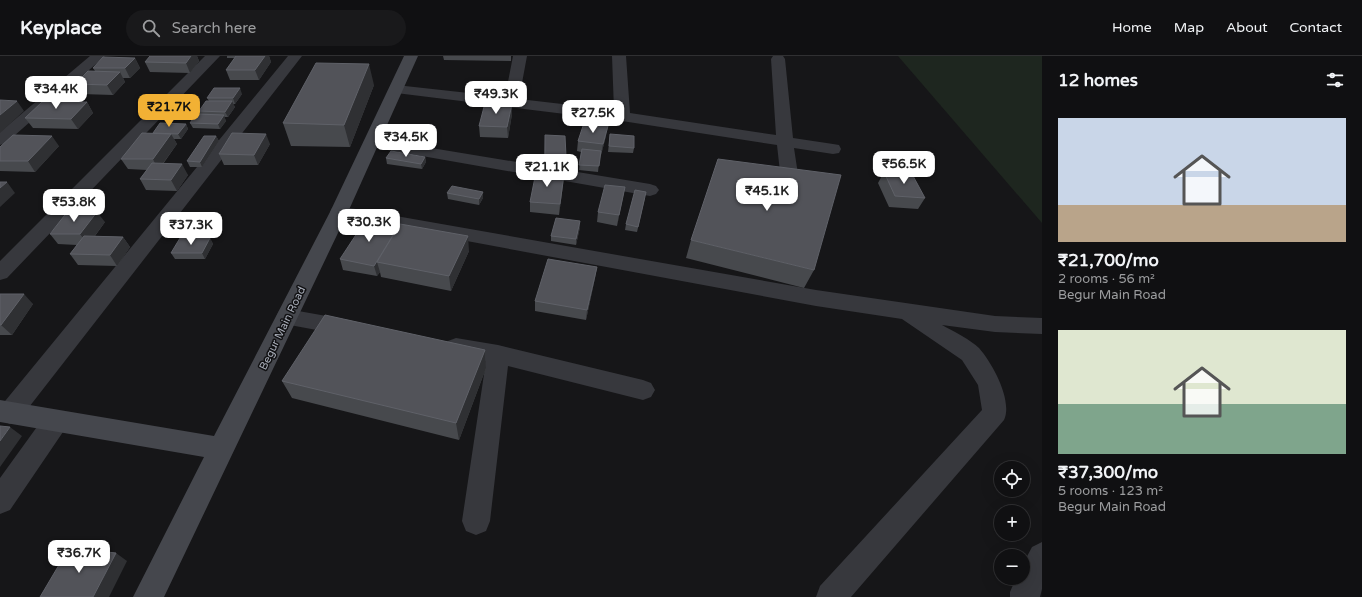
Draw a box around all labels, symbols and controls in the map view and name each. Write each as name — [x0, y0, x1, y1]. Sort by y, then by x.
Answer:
search box — [126, 10, 406, 46]
text: Keyplace — [20, 17, 102, 39]
icon: search — [140, 17, 162, 39]
text: Search here — [172, 19, 256, 37]
text: Home — [1112, 19, 1152, 36]
text: Map — [1174, 19, 1204, 36]
text: About — [1226, 19, 1268, 36]
text: Contact — [1290, 19, 1342, 36]
icon: filters — [1324, 69, 1346, 91]
text: 12 homes — [1058, 70, 1138, 91]
pin: ₹34.4K — [23, 76, 89, 110]
text: ₹34.4K — [34, 81, 78, 97]
pin: ₹49.3K — [463, 81, 529, 115]
text: ₹49.3K — [474, 86, 518, 102]
pin: ₹21.7K — [136, 94, 202, 128]
text: ₹21.7K — [147, 99, 191, 115]
pin: ₹27.5K — [560, 100, 626, 134]
text: ₹27.5K — [571, 105, 615, 121]
pin: ₹34.5K — [373, 124, 439, 158]
text: ₹34.5K — [384, 129, 428, 145]
icon: home — [1166, 144, 1238, 216]
pin: ₹56.5K — [871, 151, 937, 185]
pin: ₹21.1K — [514, 154, 580, 188]
text: ₹56.5K — [882, 156, 926, 172]
text: ₹21.1K — [525, 159, 569, 175]
pin: ₹45.1K — [734, 178, 800, 212]
text: ₹45.1K — [745, 183, 789, 199]
pin: ₹53.8K — [41, 189, 107, 223]
text: ₹53.8K — [52, 194, 96, 210]
pin: ₹30.3K — [336, 209, 402, 243]
pin: ₹37.3K — [158, 212, 224, 246]
text: ₹30.3K — [347, 214, 391, 230]
text: ₹37.3K — [169, 217, 213, 233]
text: ₹21,700/mo — [1058, 250, 1159, 271]
text: 2 rooms · 56 m² — [1058, 271, 1155, 287]
street label: Begur Main Road — [257, 284, 308, 372]
text: Begur Main Road — [1058, 287, 1166, 303]
icon: home — [1166, 356, 1238, 428]
map controls — [994, 461, 1030, 585]
button: locate — [994, 461, 1030, 497]
text: ₹37,300/mo — [1058, 462, 1158, 483]
text: 5 rooms · 123 m² — [1058, 483, 1163, 499]
text: Begur Main Road — [1058, 499, 1166, 515]
button: + — [994, 505, 1030, 541]
pin: ₹36.7K — [46, 540, 112, 574]
text: ₹36.7K — [57, 545, 101, 561]
button: − — [994, 549, 1030, 585]

